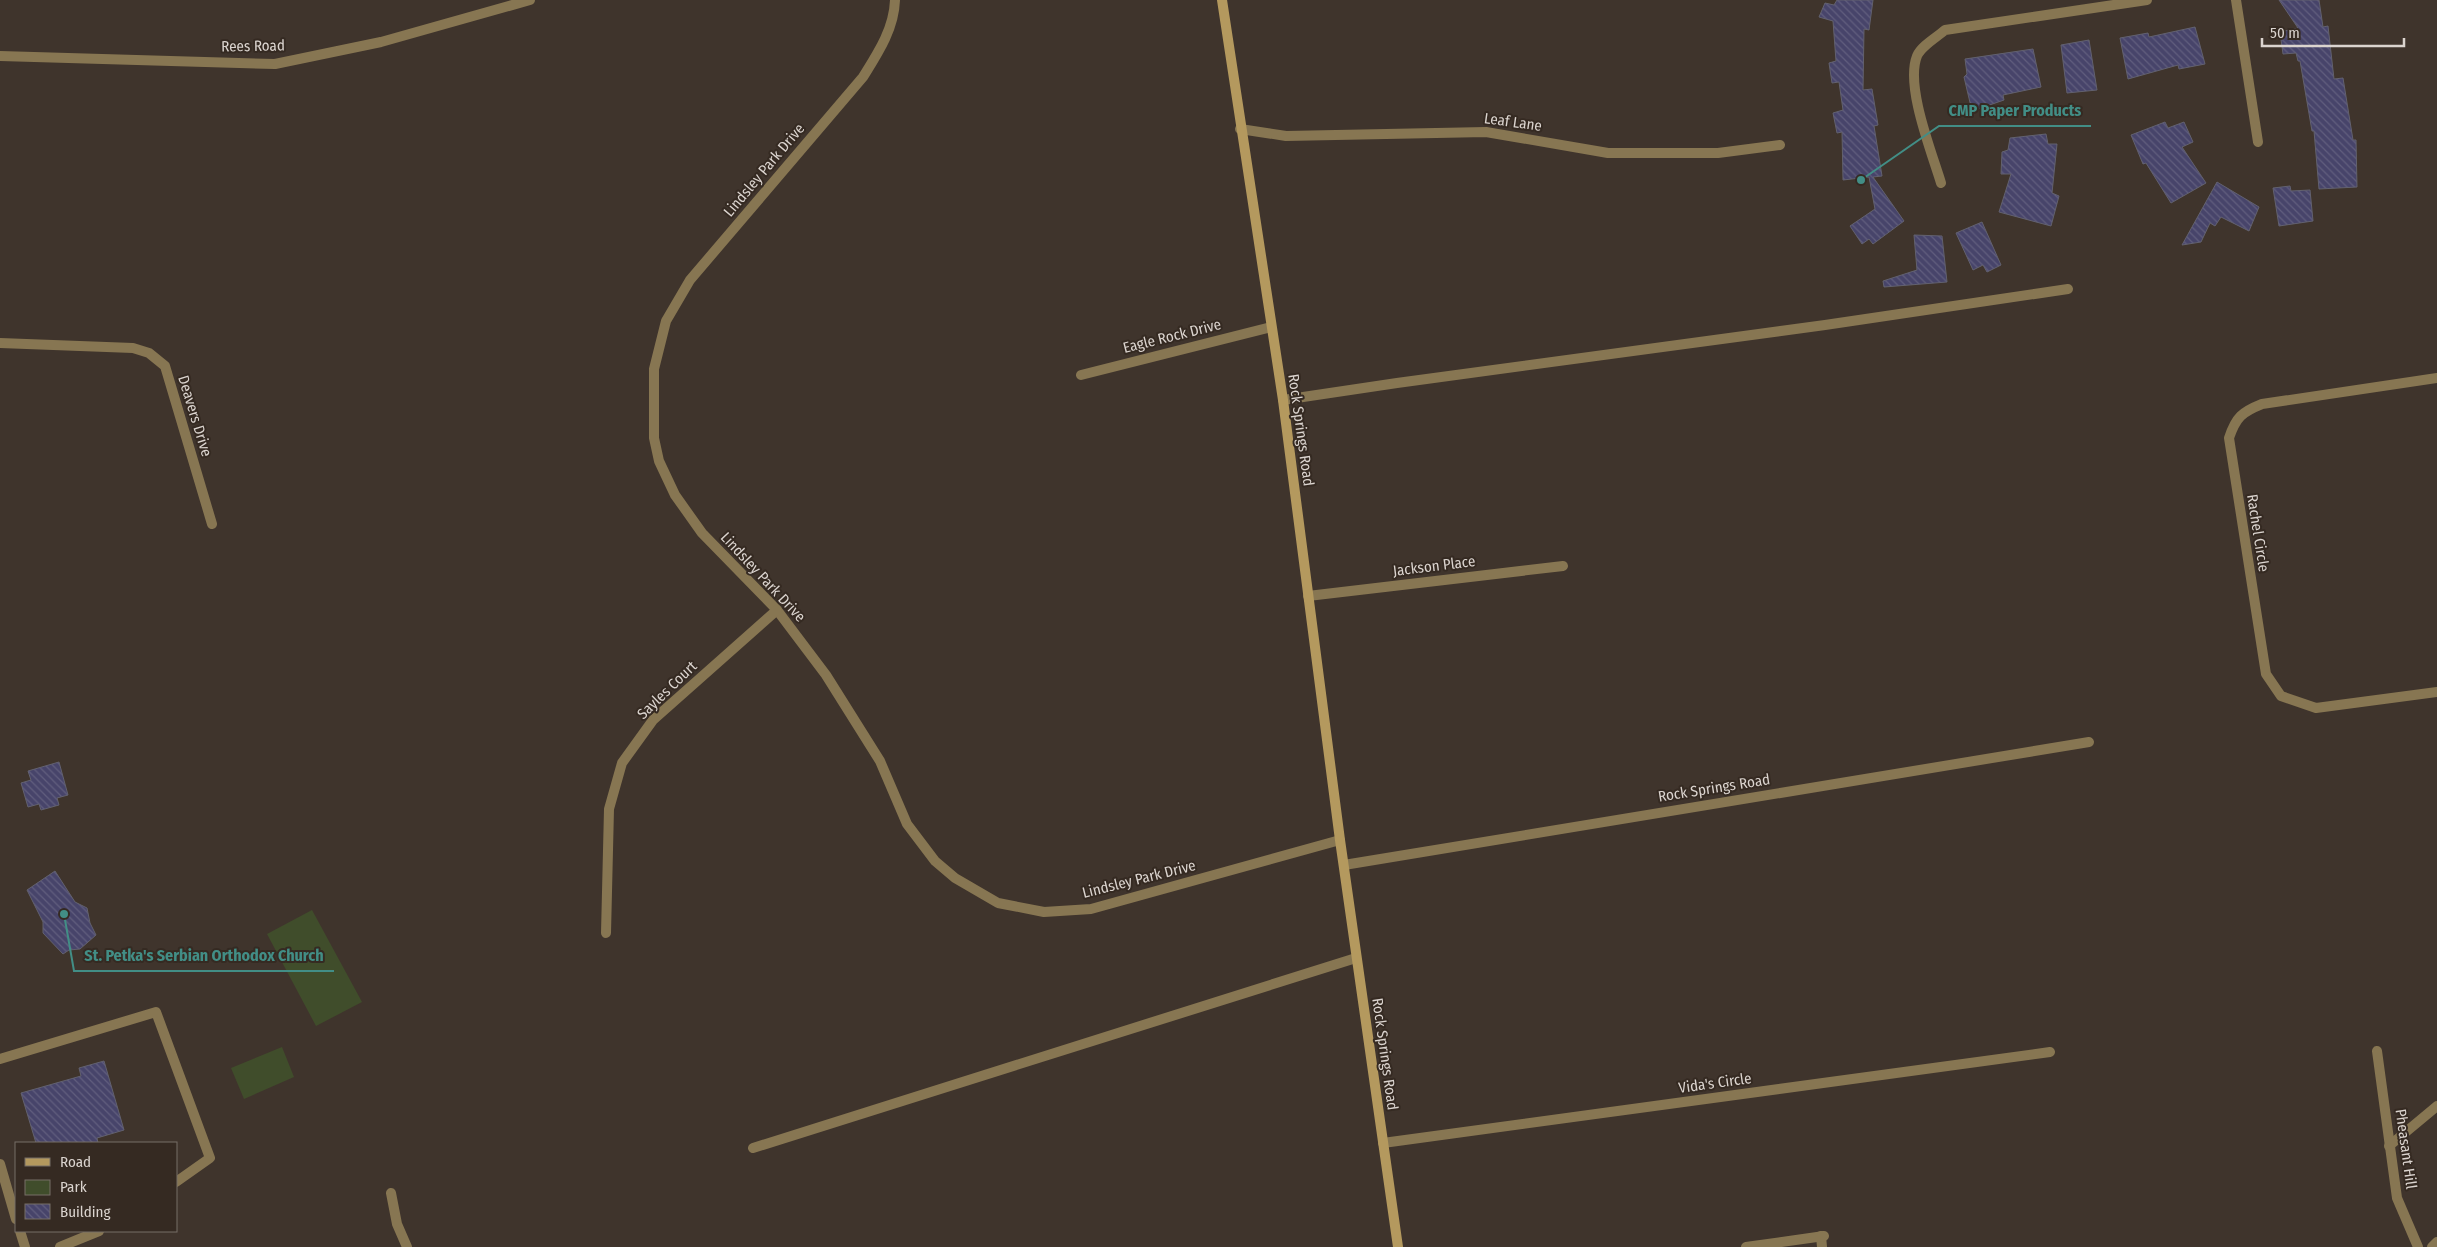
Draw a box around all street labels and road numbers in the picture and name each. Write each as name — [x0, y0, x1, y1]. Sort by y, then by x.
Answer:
street label: Rees Road — [221, 36, 285, 56]
street label: Leaf Lane — [1483, 109, 1543, 135]
street label: Lindsley Park Drive — [720, 120, 808, 220]
street label: Eagle Rock Drive — [1121, 315, 1223, 357]
street label: Deavers Drive — [174, 373, 216, 459]
street label: Rock Springs Road — [1284, 373, 1318, 487]
street label: Rachel Circle — [2243, 493, 2273, 573]
street label: Lindsley Park Drive — [717, 528, 809, 626]
street label: Jackson Place — [1392, 552, 1476, 580]
street label: Sayles Court — [634, 657, 701, 723]
street label: Rock Springs Road — [1657, 770, 1771, 806]
street label: Lindsley Park Drive — [1080, 856, 1198, 902]
street label: Rock Springs Road — [1368, 997, 1402, 1111]
street label: Vida's Circle — [1677, 1069, 1753, 1097]
street label: Pheasant Hill — [2391, 1108, 2421, 1190]

